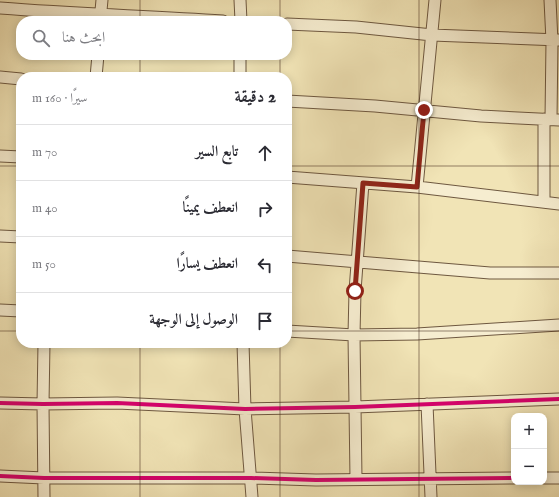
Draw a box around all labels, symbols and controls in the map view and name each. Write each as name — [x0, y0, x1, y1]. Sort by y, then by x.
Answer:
search box — [16, 16, 292, 60]
icon: search — [30, 27, 52, 49]
text: ابحث هنا — [62, 28, 105, 47]
text: 2 دقيقة — [235, 87, 276, 108]
text: سيرًا · 160 m — [32, 90, 88, 107]
route end — [415, 101, 433, 119]
text: تابع السير — [196, 142, 238, 161]
icon: ahead — [254, 142, 276, 164]
text: 70 m — [32, 144, 57, 161]
text: انعطف يمينًا — [182, 198, 238, 217]
icon: right — [254, 198, 276, 220]
text: 40 m — [32, 200, 58, 217]
text: انعطف يسارًا — [176, 254, 238, 273]
icon: left — [254, 254, 276, 276]
text: 50 m — [32, 256, 56, 273]
route start — [346, 282, 364, 300]
text: الوصول إلى الوجهة — [149, 310, 238, 329]
icon: arrive — [254, 310, 276, 332]
map controls — [511, 413, 547, 485]
button: + — [511, 413, 547, 449]
button: − — [511, 449, 547, 485]

